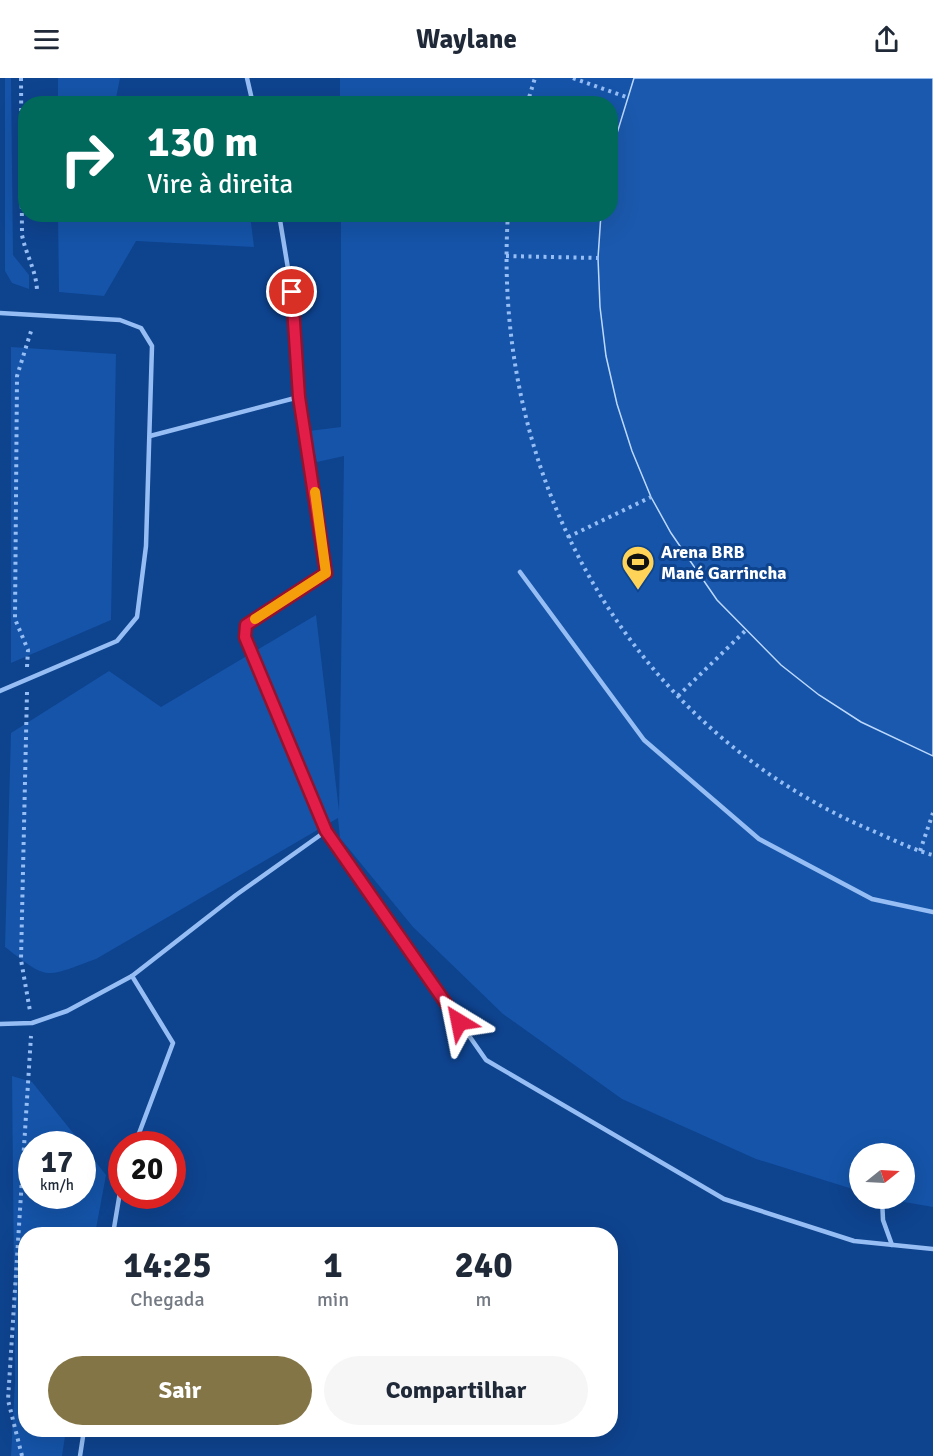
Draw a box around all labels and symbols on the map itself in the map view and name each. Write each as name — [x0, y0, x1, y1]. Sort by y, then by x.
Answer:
pin — [266, 266, 317, 317]
place label: Arena BRB Mané Garrincha — [661, 541, 786, 584]
sports icon: Arena BRB Mané Garrincha — [620, 544, 656, 591]
position arrow — [427, 990, 491, 1054]
speed limit sign: 20 — [108, 1131, 186, 1209]
north arrow — [849, 1143, 915, 1209]

